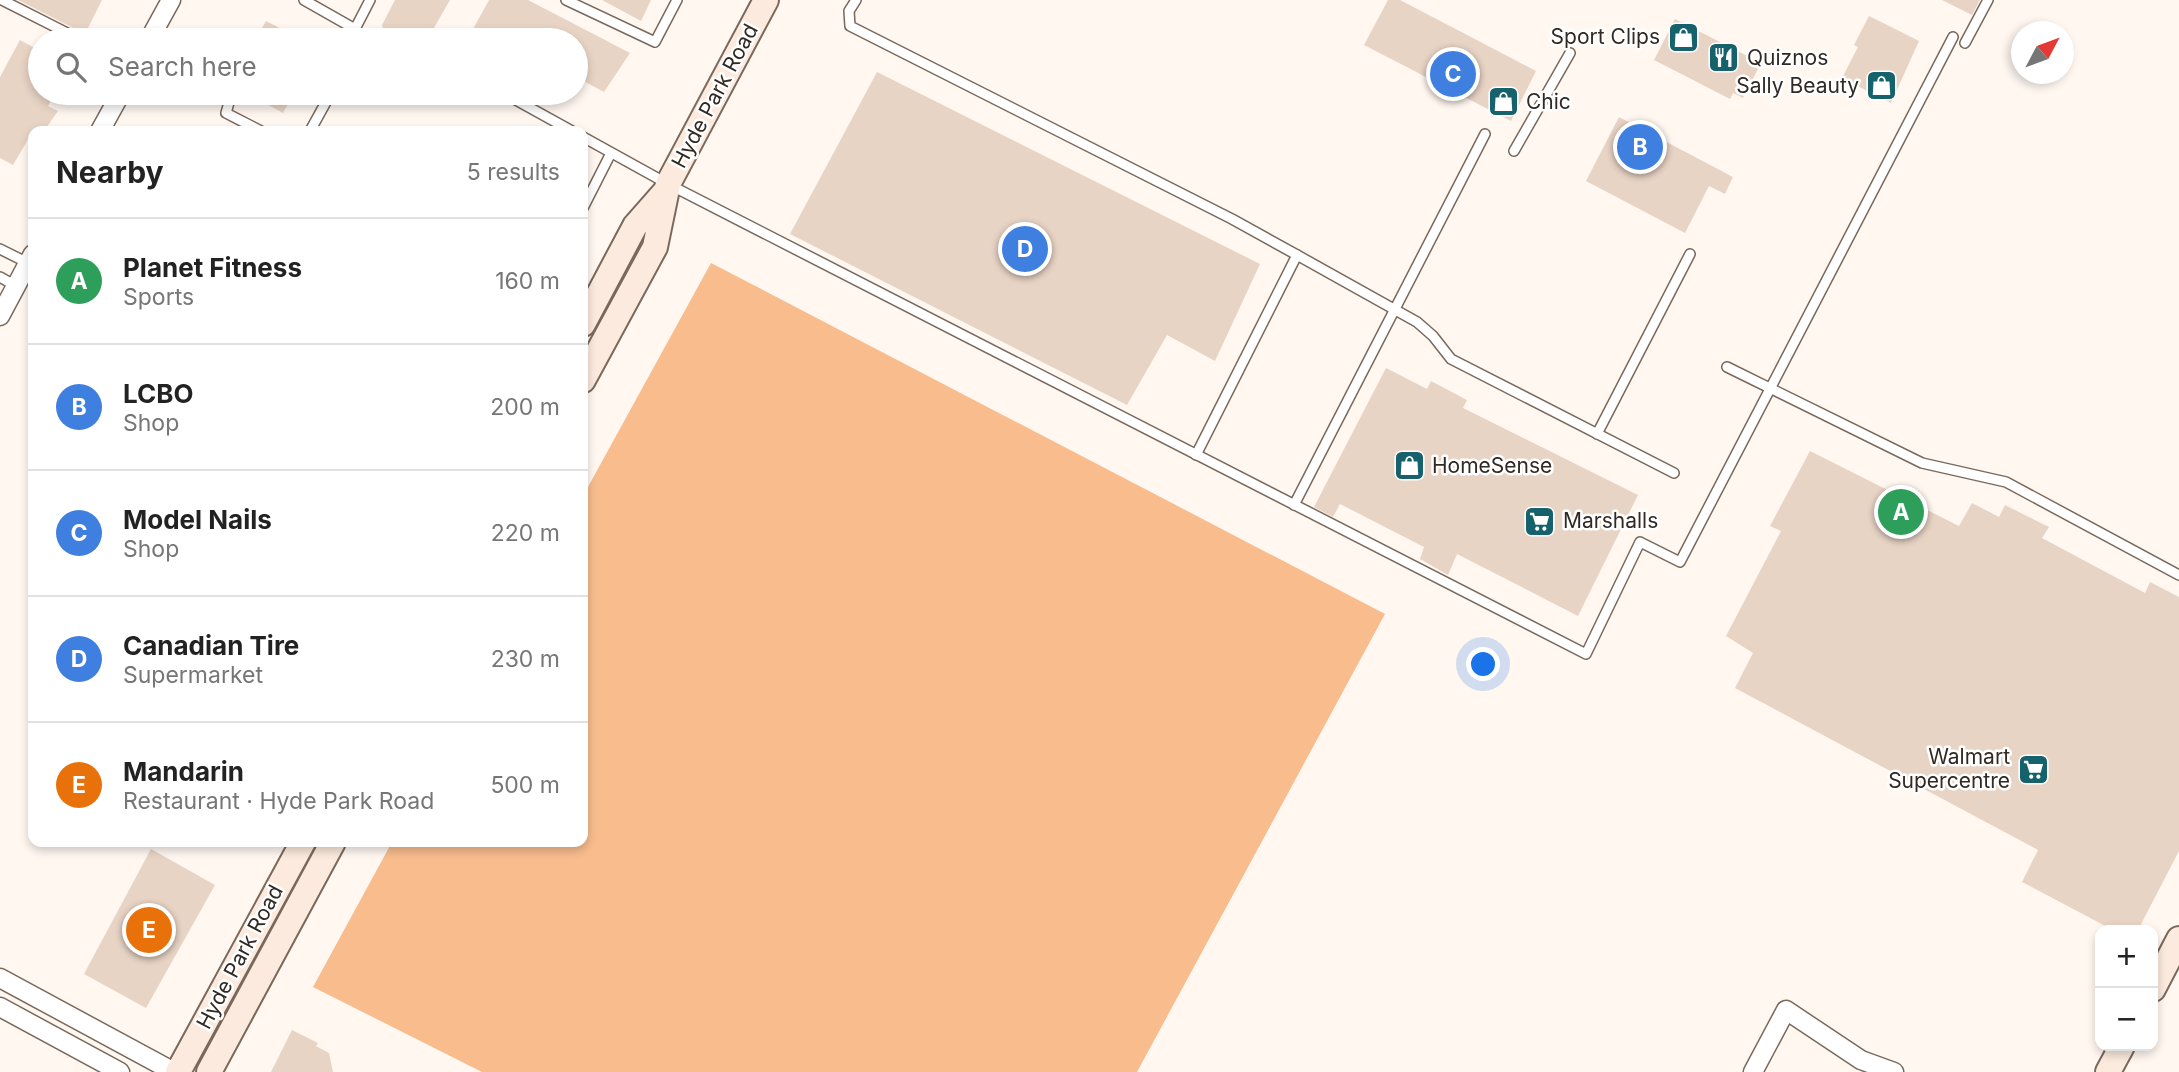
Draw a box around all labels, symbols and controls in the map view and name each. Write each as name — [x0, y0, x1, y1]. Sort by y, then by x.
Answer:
street label: Hyde Park Road — [666, 19, 763, 172]
shop icon: Sport Clips — [1666, 20, 1700, 54]
north arrow — [2011, 21, 2074, 84]
place label: Sport Clips — [1551, 24, 1660, 49]
search box — [28, 28, 588, 105]
restaurant icon: Quiznos — [1707, 41, 1741, 75]
place label: Quiznos — [1747, 45, 1828, 70]
icon: search — [52, 48, 90, 86]
pin: C — [1430, 48, 1476, 100]
text: Search here — [108, 51, 257, 82]
shop icon: Sally Beauty — [1865, 69, 1899, 103]
place label: Sally Beauty — [1736, 73, 1859, 98]
shop icon: Chic — [1486, 85, 1520, 119]
place label: Chic — [1526, 89, 1571, 114]
pin: B — [1617, 121, 1663, 173]
text: Nearby — [56, 154, 164, 190]
text: 5 results — [467, 158, 560, 186]
pin: D — [1002, 223, 1048, 275]
text: Planet Fitness — [123, 252, 302, 283]
text: A — [70, 267, 88, 295]
text: 160 m — [495, 267, 560, 295]
text: Sports — [123, 283, 194, 311]
text: LCBO — [123, 378, 193, 409]
text: B — [71, 393, 87, 421]
text: 200 m — [490, 393, 560, 421]
text: Shop — [123, 409, 179, 437]
shop icon: HomeSense — [1392, 449, 1426, 483]
place label: HomeSense — [1432, 453, 1552, 478]
pin: A — [1878, 486, 1924, 538]
text: Model Nails — [123, 504, 272, 535]
supermarket icon: Marshalls — [1523, 504, 1557, 538]
place label: Marshalls — [1563, 508, 1658, 533]
text: C — [70, 519, 88, 547]
text: 220 m — [491, 519, 560, 547]
text: Shop — [123, 535, 179, 563]
text: Canadian Tire — [123, 630, 299, 661]
text: D — [71, 645, 87, 673]
text: 230 m — [491, 645, 560, 673]
your location — [1466, 647, 1500, 681]
text: Supermarket — [123, 661, 263, 689]
place label: Walmart Supercentre — [1888, 744, 2010, 793]
supermarket icon: Walmart Supercentre — [2016, 752, 2050, 786]
text: Mandarin — [123, 756, 244, 787]
text: E — [72, 771, 86, 799]
text: 500 m — [490, 771, 560, 799]
text: Restaurant · Hyde Park Road — [123, 787, 434, 815]
street label: Hyde Park Road — [191, 880, 288, 1033]
pin: E — [126, 904, 172, 956]
map controls — [2095, 925, 2158, 1051]
button: + — [2095, 925, 2158, 988]
button: − — [2095, 988, 2158, 1051]

